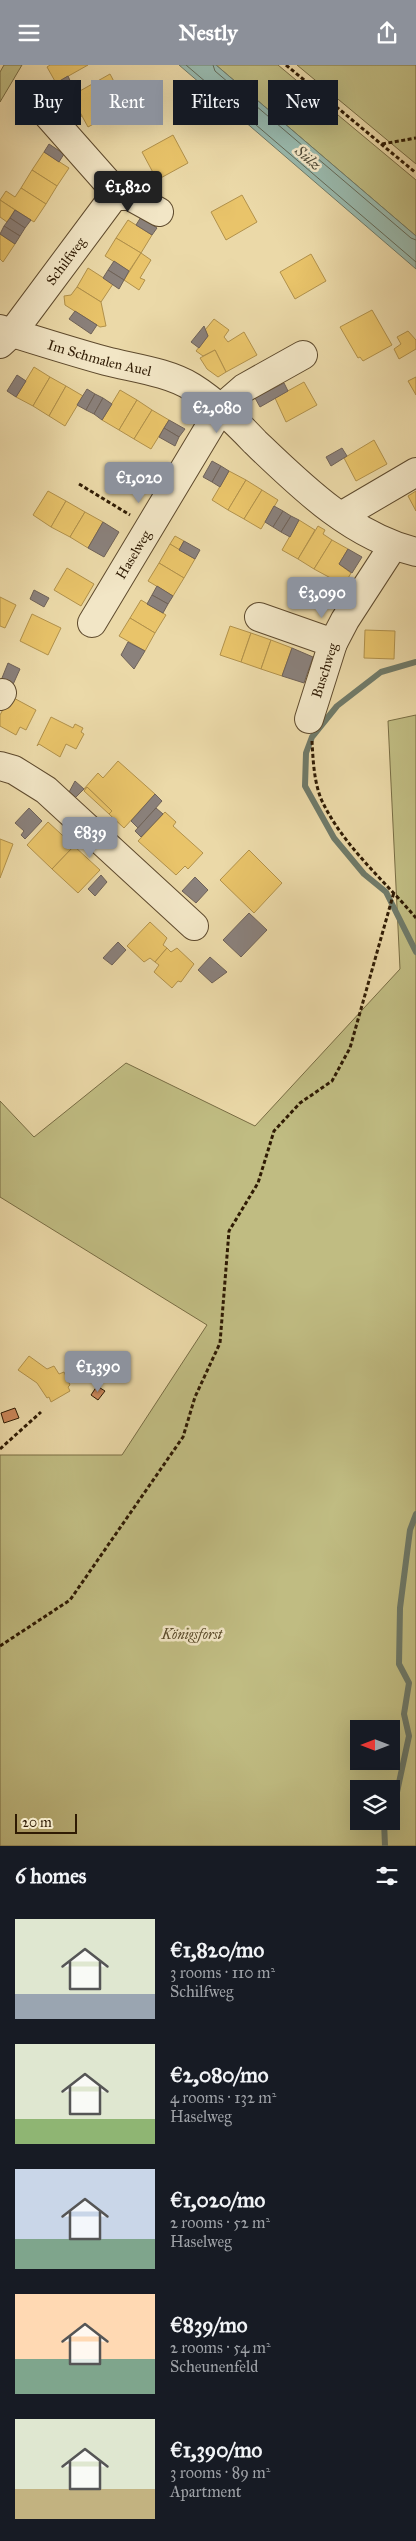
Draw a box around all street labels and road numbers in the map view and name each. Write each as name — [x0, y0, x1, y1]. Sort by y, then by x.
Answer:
street label: Schilfweg — [43, 234, 90, 289]
street label: Im Schmalen Auel — [46, 336, 154, 380]
street label: Haselweg — [112, 527, 155, 582]
street label: Buschweg — [308, 640, 342, 700]

